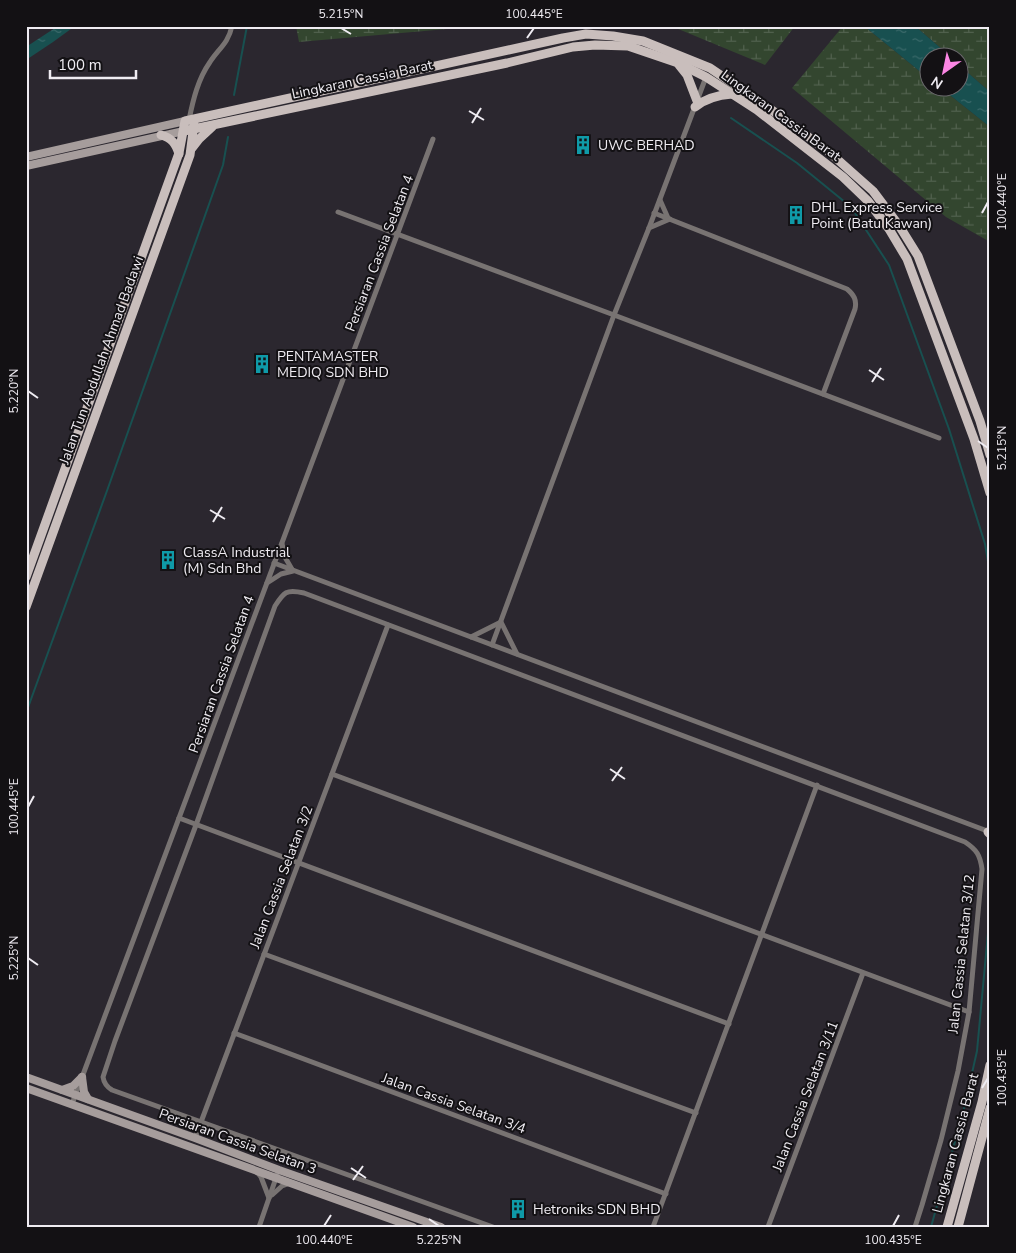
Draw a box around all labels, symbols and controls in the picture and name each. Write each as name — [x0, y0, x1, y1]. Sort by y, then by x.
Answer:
text: 5.215°N — [319, 6, 363, 22]
text: 100.445°E — [505, 6, 563, 22]
scale bar — [50, 48, 136, 80]
north arrow — [918, 48, 968, 98]
text: 100 m — [58, 55, 102, 75]
street label: Lingkaran Cassia Barat — [290, 55, 434, 104]
street label: Lingkaran Cassia Barat — [717, 65, 845, 165]
text: N — [928, 72, 947, 93]
building icon: UWC BERHAD — [572, 134, 594, 156]
place label: UWC BERHAD — [598, 136, 695, 155]
street label: Persiaran Cassia Selatan 4 — [341, 172, 418, 334]
text: 100.440°E — [994, 173, 1010, 231]
place label: DHL Express Service Point (Batu Kawan) — [811, 198, 942, 233]
building icon: DHL Express Service Point (Batu Kawan) — [785, 204, 807, 226]
street label: Jalan Tun Abdullah Ahmad Badawi — [55, 253, 148, 468]
place label: PENTAMASTER MEDIQ SDN BHD — [277, 347, 389, 382]
building icon: PENTAMASTER MEDIQ SDN BHD — [251, 353, 273, 375]
text: 5.220°N — [6, 369, 22, 413]
text: 5.215°N — [994, 426, 1010, 470]
place label: ClassA Industrial (M) Sdn Bhd — [183, 543, 291, 578]
building icon: ClassA Industrial (M) Sdn Bhd — [157, 549, 179, 571]
street label: Persiaran Cassia Selatan 4 — [184, 593, 259, 756]
text: 100.445°E — [6, 778, 22, 836]
street label: Jalan Cassia Selatan 3/2 — [245, 803, 318, 952]
street label: Jalan Cassia Selatan 3/12 — [944, 873, 979, 1036]
text: 5.225°N — [6, 936, 22, 980]
street label: Jalan Cassia Selatan 3/11 — [768, 1018, 843, 1175]
text: 100.435°E — [994, 1049, 1010, 1107]
street label: Jalan Cassia Selatan 3/4 — [378, 1068, 528, 1138]
street label: Lingkaran Cassia Barat — [928, 1071, 983, 1215]
street label: Persiaran Cassia Selatan 3 — [156, 1104, 319, 1179]
building icon: Hetroniks SDN BHD — [507, 1198, 529, 1220]
place label: Hetroniks SDN BHD — [533, 1200, 661, 1219]
text: 100.440°E — [295, 1232, 353, 1248]
text: 5.225°N — [417, 1232, 461, 1248]
text: 100.435°E — [864, 1232, 922, 1248]

